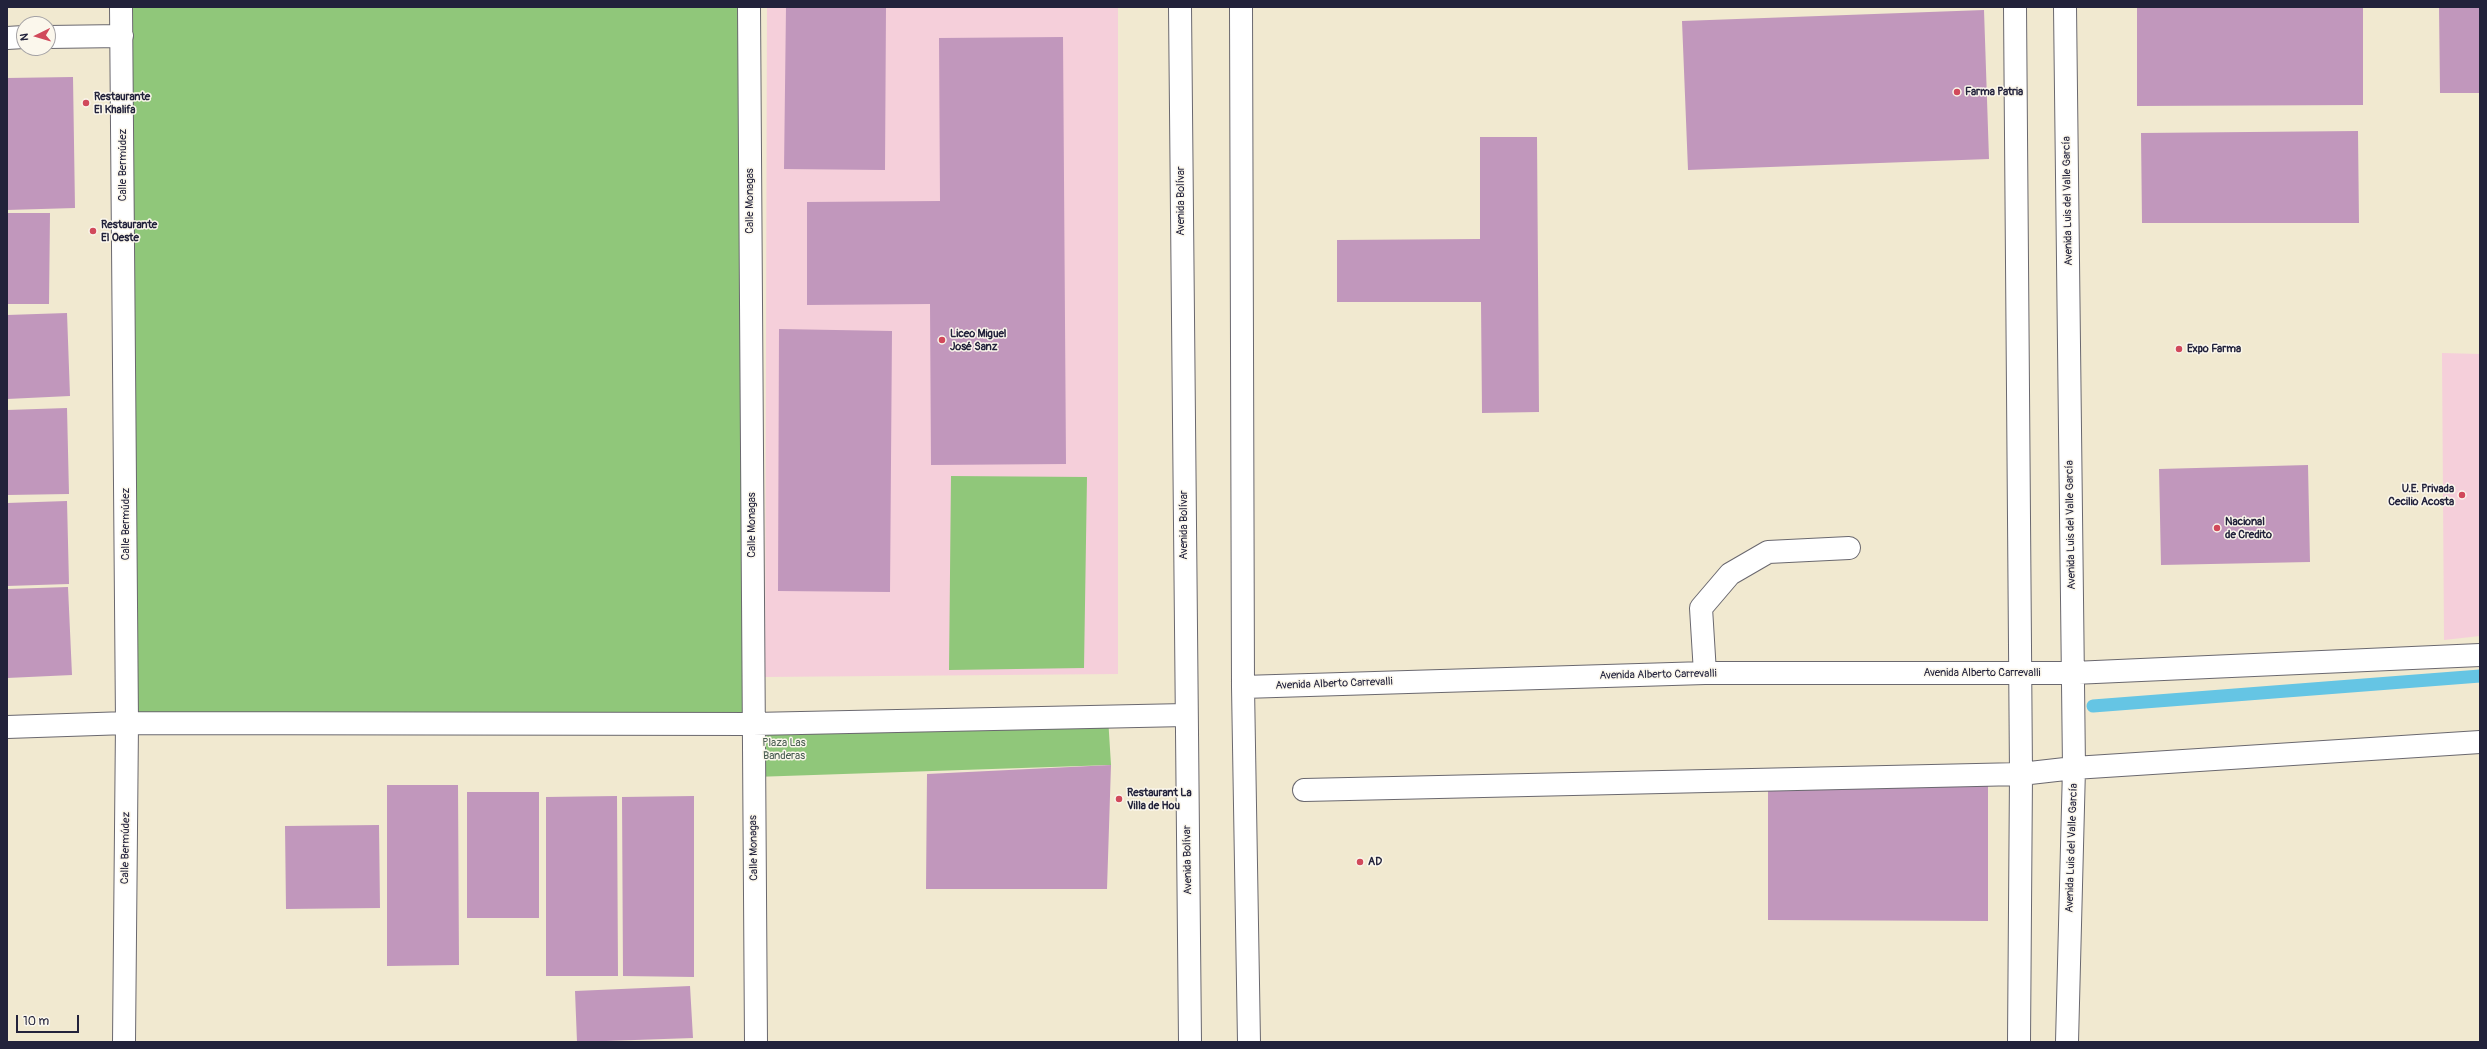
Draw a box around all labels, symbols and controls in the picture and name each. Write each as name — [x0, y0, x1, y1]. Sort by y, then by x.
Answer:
north arrow — [16, 16, 56, 56]
text: N — [18, 33, 31, 41]
place label: Farma Patria — [1965, 85, 2023, 99]
marker: Farma Patria — [1952, 87, 1962, 97]
place label: Restaurante El Khalifa — [94, 90, 150, 116]
marker: Restaurante El Khalifa — [81, 98, 91, 108]
street label: Calle Bermúdez — [116, 129, 130, 201]
street label: Avenida Luis del Valle García — [2060, 136, 2076, 266]
street label: Avenida Bolívar — [1174, 166, 1188, 236]
street label: Calle Monagas — [743, 168, 757, 234]
place label: Restaurante El Oeste — [101, 218, 157, 244]
marker: Restaurante El Oeste — [88, 226, 98, 236]
place label: Liceo Miguel José Sanz — [950, 327, 1006, 353]
marker: Liceo Miguel José Sanz — [937, 335, 947, 345]
place label: Expo Farma — [2187, 342, 2241, 356]
marker: Expo Farma — [2174, 344, 2184, 354]
street label: Avenida Luis del Valle García — [2063, 460, 2079, 590]
place label: U.E. Privada Cecilio Acosta — [2388, 482, 2454, 508]
street label: Calle Bermúdez — [119, 488, 133, 560]
street label: Avenida Bolívar — [1177, 490, 1191, 560]
marker: U.E. Privada Cecilio Acosta — [2457, 490, 2467, 500]
street label: Calle Monagas — [745, 492, 759, 558]
place label: Nacional de Credito — [2225, 515, 2272, 541]
marker: Nacional de Credito — [2212, 523, 2222, 533]
street label: Avenida Alberto Carrevalli — [1923, 666, 2041, 680]
street label: Avenida Alberto Carrevalli — [1599, 667, 1717, 683]
street label: Avenida Alberto Carrevalli — [1275, 675, 1393, 693]
park label: Plaza Las Banderas — [762, 736, 806, 762]
street label: Avenida Luis del Valle García — [2063, 783, 2081, 913]
place label: Restaurant La Villa de Hou — [1127, 786, 1192, 812]
marker: Restaurant La Villa de Hou — [1114, 794, 1124, 804]
street label: Calle Bermúdez — [119, 812, 133, 884]
street label: Calle Monagas — [747, 815, 761, 881]
street label: Avenida Bolívar — [1181, 825, 1195, 895]
place label: AD — [1368, 855, 1382, 869]
marker: AD — [1355, 857, 1365, 867]
scale bar — [18, 1007, 81, 1033]
text: 10 m — [23, 1014, 49, 1029]

